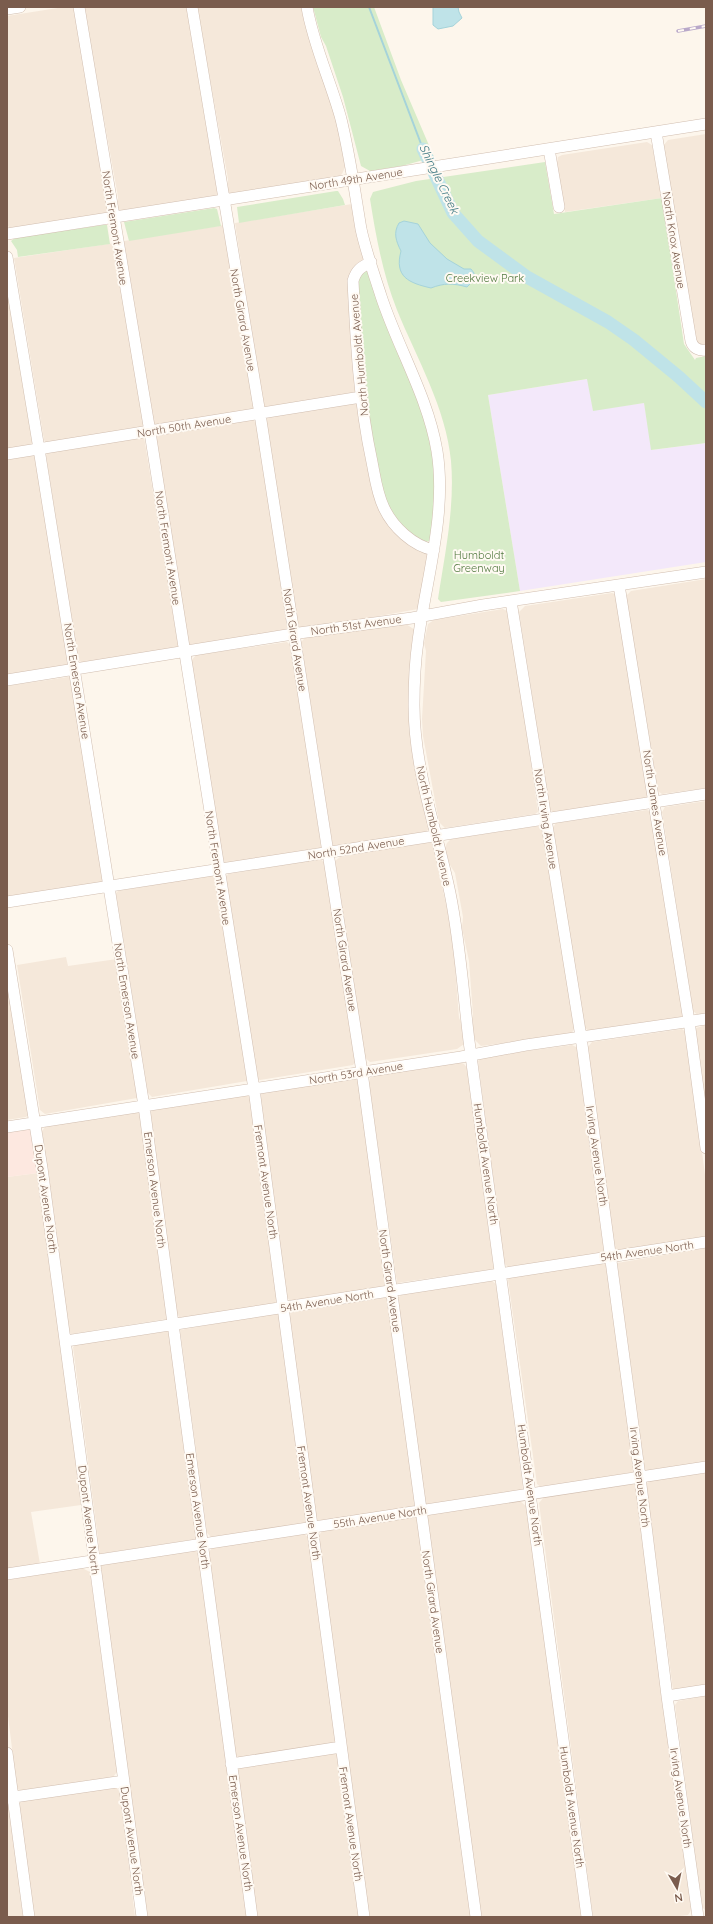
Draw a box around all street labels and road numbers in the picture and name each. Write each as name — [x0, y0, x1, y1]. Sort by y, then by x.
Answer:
street label: North 49th Avenue — [308, 165, 404, 193]
street label: North Fremont Avenue — [99, 170, 131, 286]
street label: North Knox Avenue — [659, 190, 689, 290]
street label: North Girard Avenue — [227, 268, 259, 372]
street label: North Humboldt Avenue — [347, 293, 371, 417]
street label: North 50th Avenue — [136, 412, 232, 440]
street label: North Fremont Avenue — [152, 490, 184, 606]
street label: North Girard Avenue — [280, 588, 310, 692]
street label: North 51st Avenue — [310, 612, 402, 638]
street label: North Emerson Avenue — [61, 622, 93, 740]
street label: North James Avenue — [640, 749, 670, 857]
street label: North Humboldt Avenue — [413, 765, 455, 887]
street label: North Irving Avenue — [531, 768, 561, 870]
street label: North Fremont Avenue — [202, 810, 234, 926]
street label: North 52nd Avenue — [307, 833, 405, 863]
street label: North Girard Avenue — [330, 908, 360, 1012]
street label: North Emerson Avenue — [111, 942, 143, 1060]
street label: North 53rd Avenue — [308, 1059, 404, 1087]
street label: Humboldt Avenue North — [471, 1102, 501, 1226]
street label: Irving Avenue North — [583, 1105, 611, 1207]
street label: Fremont Avenue North — [251, 1124, 281, 1240]
street label: Emerson Avenue North — [141, 1131, 169, 1249]
street label: Dupont Avenue North — [31, 1144, 61, 1254]
street label: North Girard Avenue — [376, 1229, 404, 1333]
street label: 54th Avenue North — [599, 1238, 695, 1264]
street label: 54th Avenue North — [279, 1287, 375, 1315]
street label: Humboldt Avenue North — [515, 1423, 545, 1547]
street label: Irving Avenue North — [627, 1426, 653, 1528]
street label: Fremont Avenue North — [294, 1445, 324, 1561]
street label: Emerson Avenue North — [183, 1452, 213, 1570]
street label: Dupont Avenue North — [75, 1465, 103, 1575]
street label: 55th Avenue North — [332, 1503, 428, 1531]
street label: North Girard Avenue — [419, 1550, 447, 1654]
street label: Humboldt Avenue North — [557, 1745, 587, 1869]
street label: Irving Avenue North — [667, 1747, 695, 1849]
street label: Fremont Avenue North — [336, 1766, 366, 1882]
street label: Emerson Avenue North — [226, 1774, 256, 1892]
street label: Dupont Avenue North — [117, 1786, 147, 1896]

